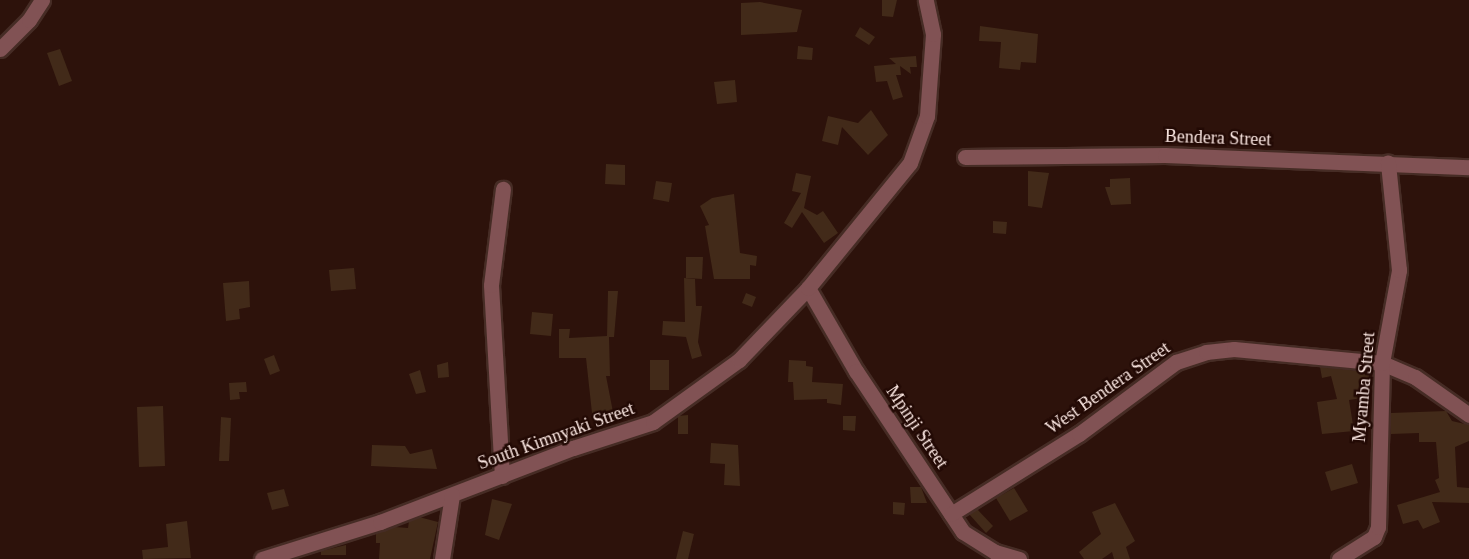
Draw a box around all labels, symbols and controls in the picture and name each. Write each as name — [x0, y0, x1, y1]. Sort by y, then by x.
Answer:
street label: Bendera Street — [1164, 125, 1272, 151]
street label: Myamba Street — [1348, 331, 1380, 443]
street label: West Bendera Street — [1042, 337, 1174, 439]
street label: Mpinji Street — [881, 381, 953, 473]
street label: South Kimnyaki Street — [475, 398, 637, 474]

